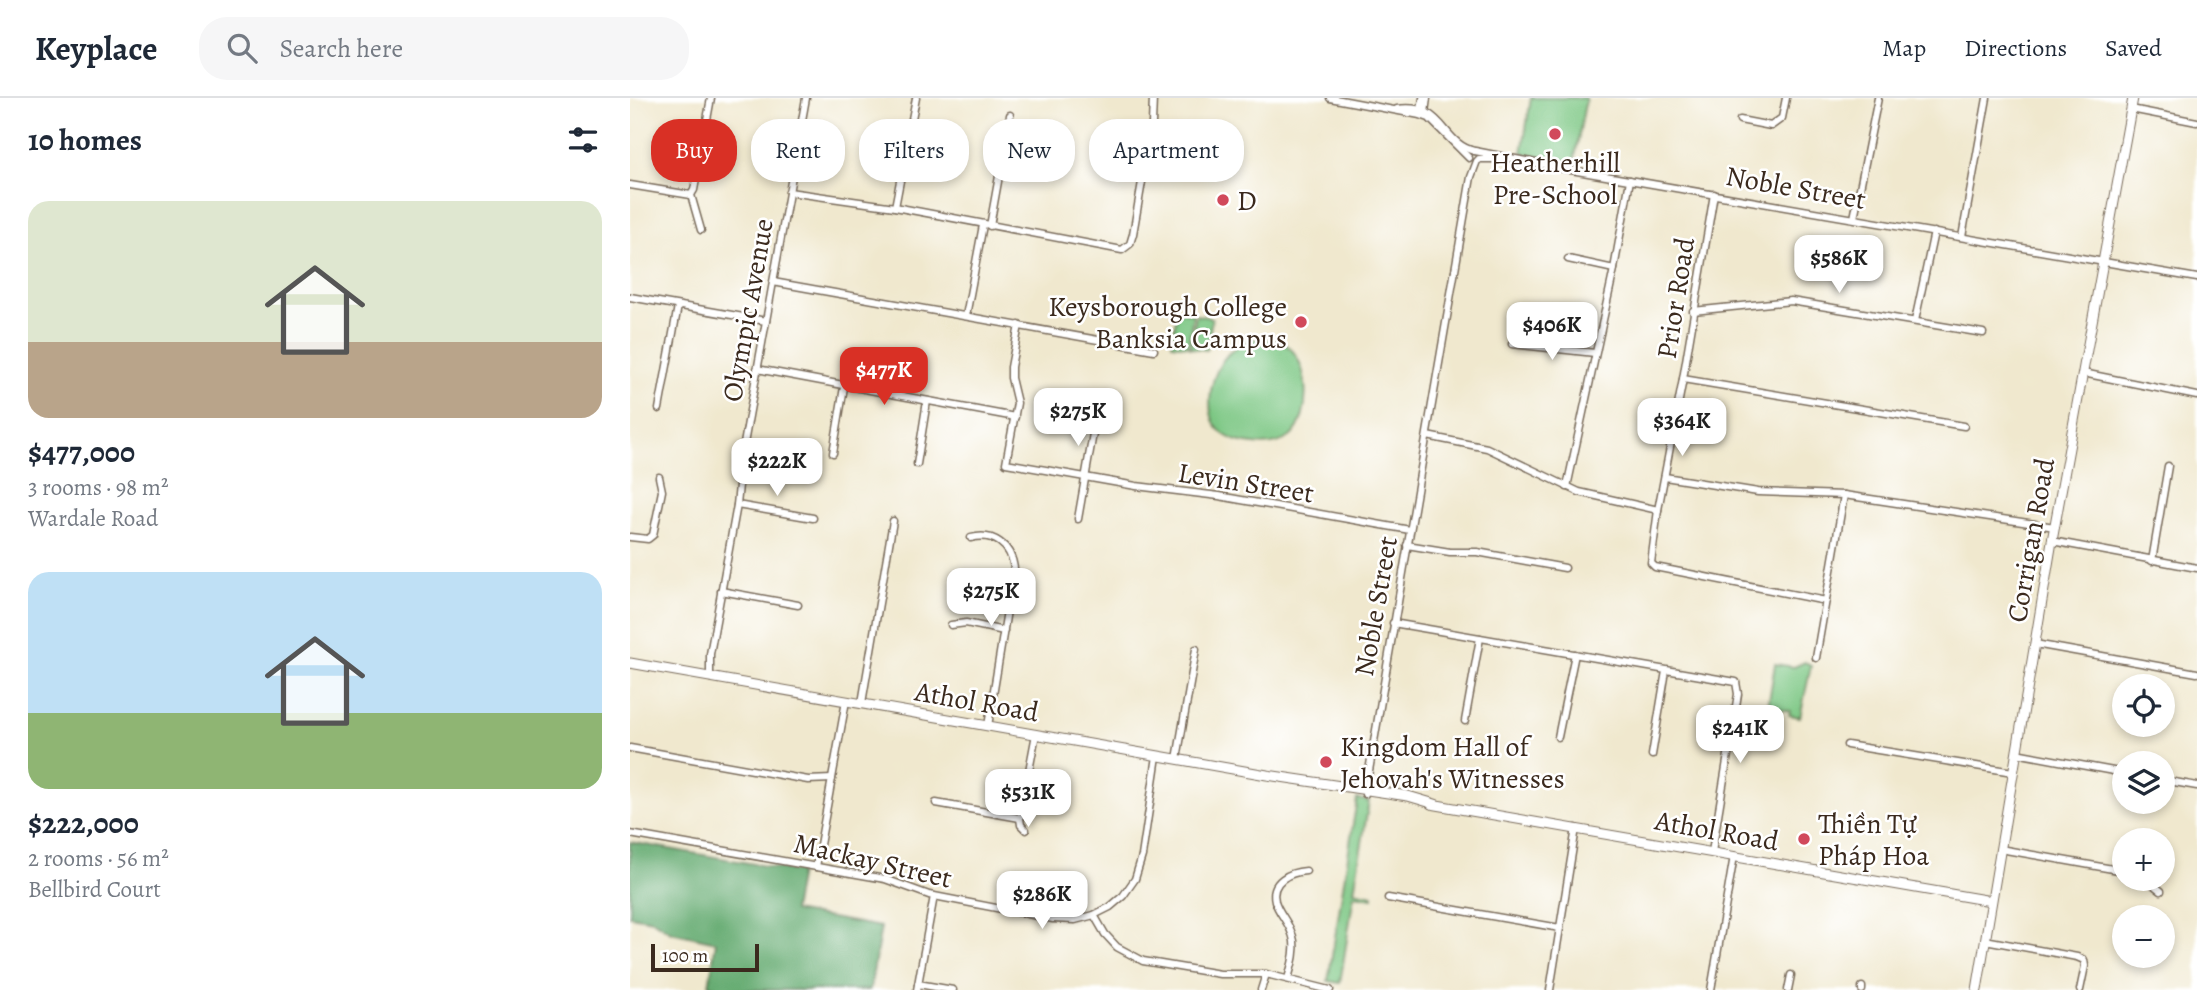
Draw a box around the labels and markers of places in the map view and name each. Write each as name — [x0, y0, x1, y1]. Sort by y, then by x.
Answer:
marker: Heatherhill Pre-School — [1547, 126, 1563, 142]
place label: Heatherhill Pre-School — [1490, 144, 1620, 214]
place label: D — [1237, 182, 1257, 220]
marker: D — [1215, 192, 1231, 208]
pin: $586K — [1790, 236, 1888, 295]
place label: Keysborough College Banksia Campus — [1048, 288, 1287, 358]
pin: $406K — [1503, 302, 1601, 362]
marker: Keysborough College Banksia Campus — [1293, 314, 1309, 330]
pin: $477K — [835, 348, 933, 407]
pin: $275K — [1029, 388, 1127, 448]
pin: $364K — [1633, 398, 1731, 458]
pin: $222K — [728, 438, 826, 498]
pin: $275K — [942, 568, 1040, 628]
pin: $241K — [1691, 706, 1789, 765]
place label: Kingdom Hall of Jehovah's Witnesses — [1340, 728, 1565, 798]
marker: Kingdom Hall of Jehovah's Witnesses — [1318, 754, 1334, 770]
pin: $531K — [979, 770, 1077, 829]
place label: Thiền Tự Pháp Hoa — [1818, 805, 1929, 875]
marker: Thiền Tự Pháp Hoa — [1796, 831, 1812, 847]
pin: $286K — [993, 872, 1091, 931]

